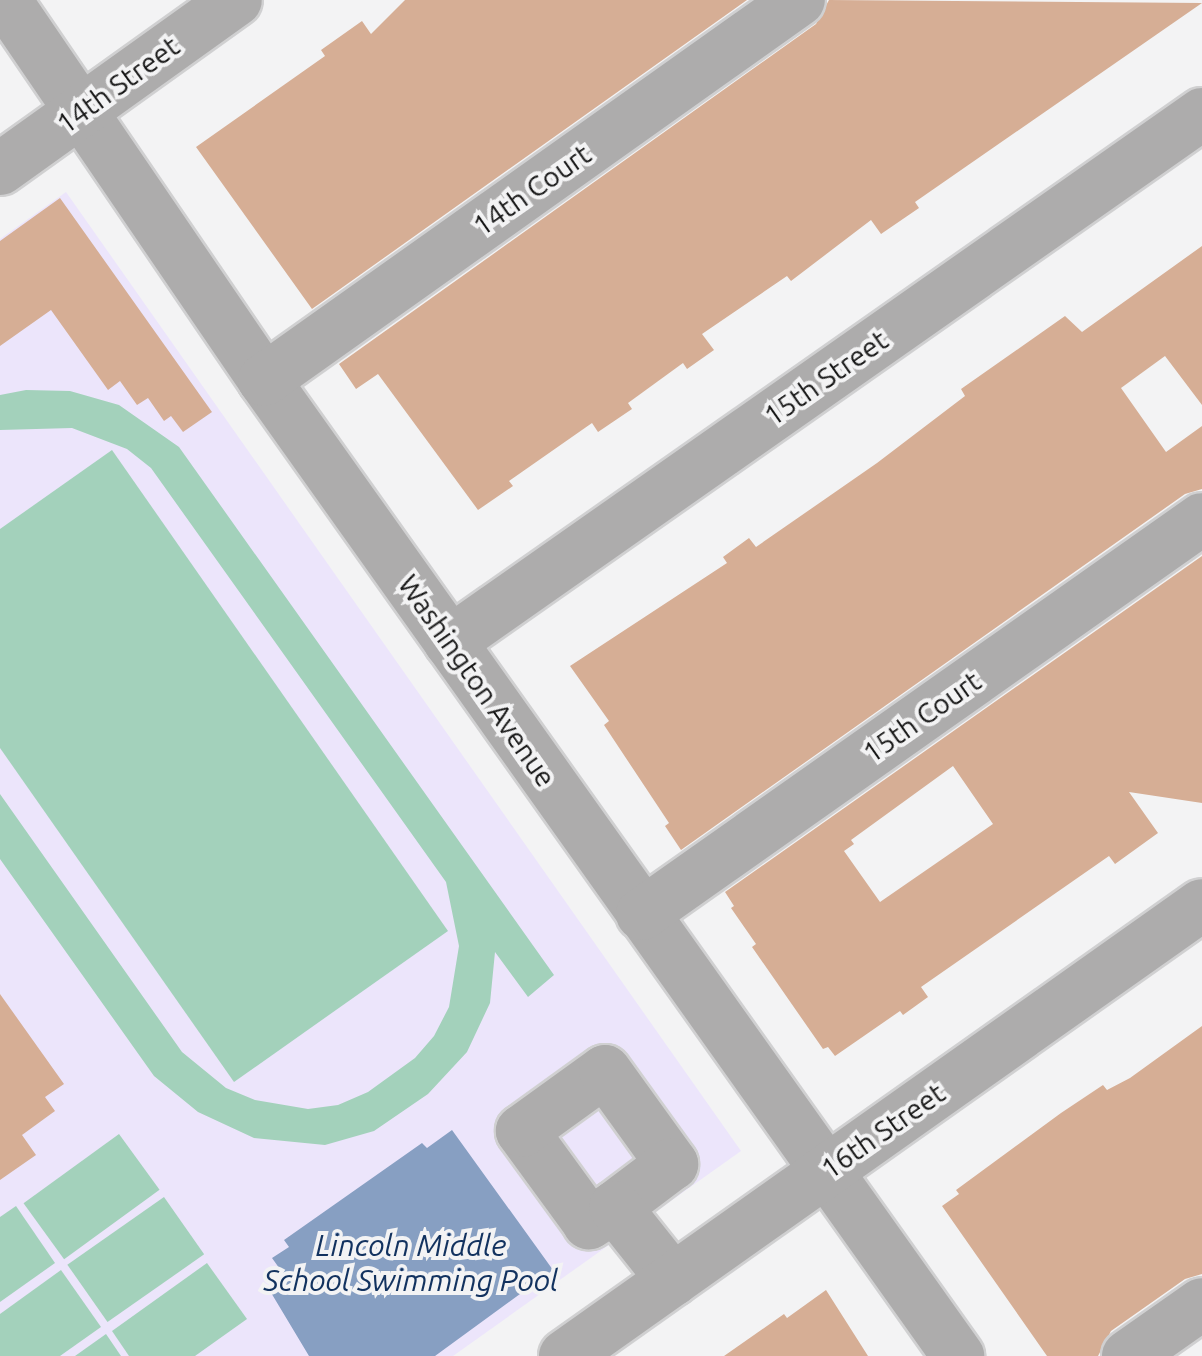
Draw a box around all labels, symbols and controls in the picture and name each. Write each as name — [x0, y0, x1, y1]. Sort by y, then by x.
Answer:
street label: 14th Street — [50, 29, 186, 141]
street label: 14th Court — [467, 137, 597, 243]
street label: 15th Street — [758, 323, 894, 433]
street label: Washington Avenue — [391, 569, 563, 793]
street label: 15th Court — [857, 664, 987, 770]
street label: 16th Street — [815, 1076, 951, 1186]
water label: Lincoln Middle School Swimming Pool — [264, 1227, 558, 1298]

